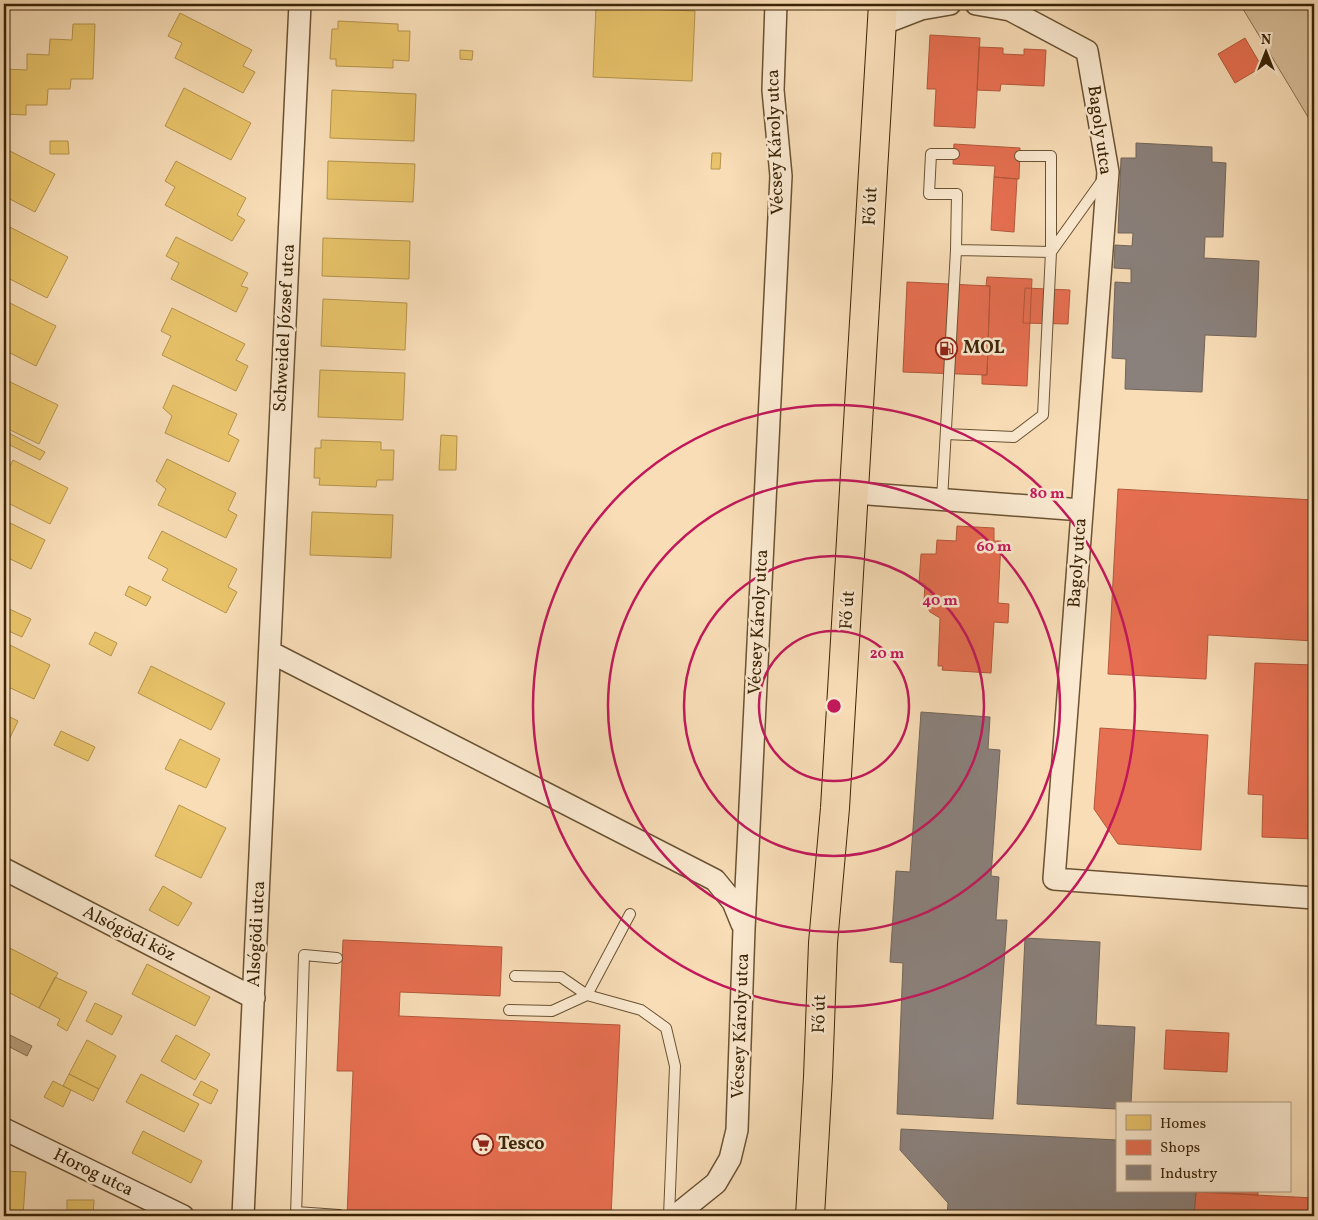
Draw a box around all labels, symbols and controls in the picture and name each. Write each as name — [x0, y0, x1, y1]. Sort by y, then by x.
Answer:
north arrow — [1240, 28, 1290, 78]
text: N — [1261, 31, 1271, 50]
street label: Vécsey Károly utca — [761, 69, 791, 215]
street label: Bagoly utca — [1080, 84, 1118, 176]
street label: Fő út — [858, 186, 884, 226]
street label: Schweidel József utca — [268, 243, 302, 413]
fuel station icon: MOL — [935, 336, 959, 360]
place label: MOL — [963, 336, 1005, 361]
text: 80 m — [1030, 484, 1065, 505]
street label: Bagoly utca — [1062, 517, 1094, 609]
text: 60 m — [977, 537, 1012, 558]
street label: Vécsey Károly utca — [743, 549, 775, 695]
street label: Fő út — [834, 590, 862, 630]
text: 40 m — [922, 591, 958, 612]
text: 20 m — [870, 644, 905, 665]
centre of rings — [825, 697, 843, 715]
street label: Alsógödi utca — [242, 880, 272, 988]
street label: Alsógödi köz — [78, 900, 180, 968]
street label: Vécsey Károly utca — [726, 953, 756, 1099]
street label: Fő út — [807, 994, 833, 1034]
legend — [1116, 1102, 1290, 1192]
text: Homes — [1160, 1114, 1206, 1135]
supermarket icon: Tesco — [470, 1132, 494, 1156]
place label: Tesco — [498, 1132, 544, 1157]
text: Shops — [1160, 1138, 1200, 1159]
street label: Horog utca — [49, 1143, 137, 1203]
text: Industry — [1160, 1164, 1217, 1185]

